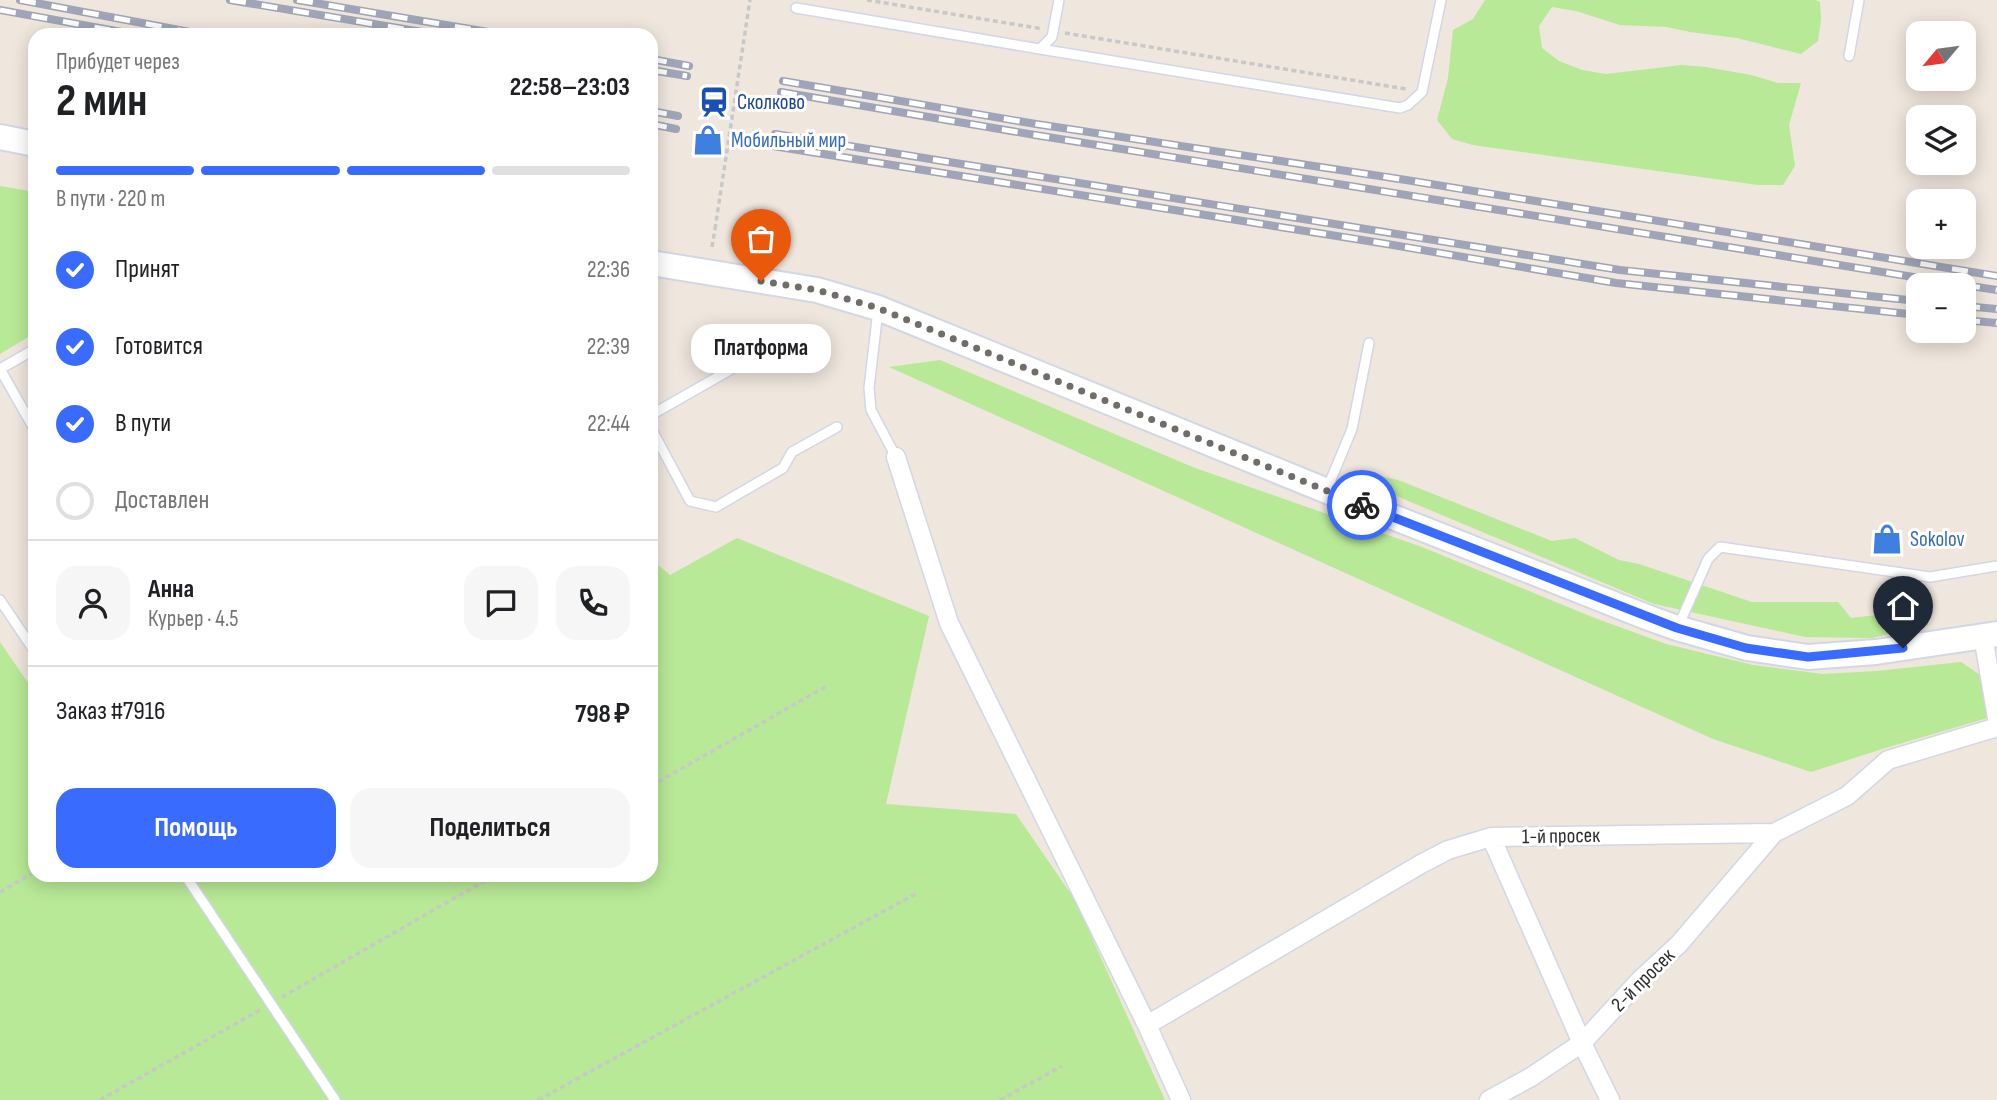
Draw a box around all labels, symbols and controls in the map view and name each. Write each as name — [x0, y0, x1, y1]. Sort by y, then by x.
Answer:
north arrow — [1906, 21, 1976, 91]
map controls — [1906, 21, 1976, 343]
text: Прибудет через — [56, 48, 180, 76]
text: 22:58–23:03 — [510, 72, 630, 103]
text: 2 мин — [56, 74, 147, 129]
station icon: Сколково — [697, 85, 731, 119]
place label: Сколково — [737, 90, 805, 115]
button: layers — [1906, 105, 1976, 175]
shop icon: Мобильный мир — [691, 123, 725, 157]
place label: Мобильный мир — [731, 128, 846, 153]
text: В пути · 220 m — [56, 185, 165, 213]
button: + — [1906, 189, 1976, 259]
pin — [731, 209, 791, 281]
icon: bag — [742, 220, 780, 258]
icon: check — [56, 251, 94, 289]
text: Принят — [115, 254, 180, 285]
text: 22:36 — [587, 256, 630, 284]
button: − — [1906, 273, 1976, 343]
callout: Платформа — [691, 323, 831, 372]
icon: check — [56, 328, 94, 366]
text: Готовится — [115, 331, 203, 362]
text: 22:39 — [587, 333, 630, 361]
text: Платформа — [714, 334, 808, 362]
icon: check — [56, 405, 94, 443]
text: В пути — [115, 408, 171, 439]
text: 22:44 — [587, 410, 630, 438]
courier — [1327, 470, 1397, 540]
text: Доставлен — [115, 485, 209, 516]
icon: bike — [1343, 486, 1381, 524]
shop icon: Sokolov — [1870, 522, 1904, 556]
place label: Sokolov — [1910, 527, 1965, 552]
button: person — [56, 566, 130, 640]
button: chat — [464, 566, 538, 640]
button: phone — [556, 566, 630, 640]
text: Анна — [148, 574, 194, 605]
pin — [1873, 576, 1933, 648]
icon: home — [1884, 587, 1922, 625]
text: Курьер · 4.5 — [148, 605, 238, 633]
text: Заказ #7916 — [56, 696, 165, 727]
text: 798 ₽ — [575, 699, 630, 730]
button: Помощь — [56, 788, 336, 868]
button: Поделиться — [350, 788, 630, 868]
street label: 1-й просек — [1522, 823, 1600, 849]
street label: 2-й просек — [1606, 943, 1680, 1017]

